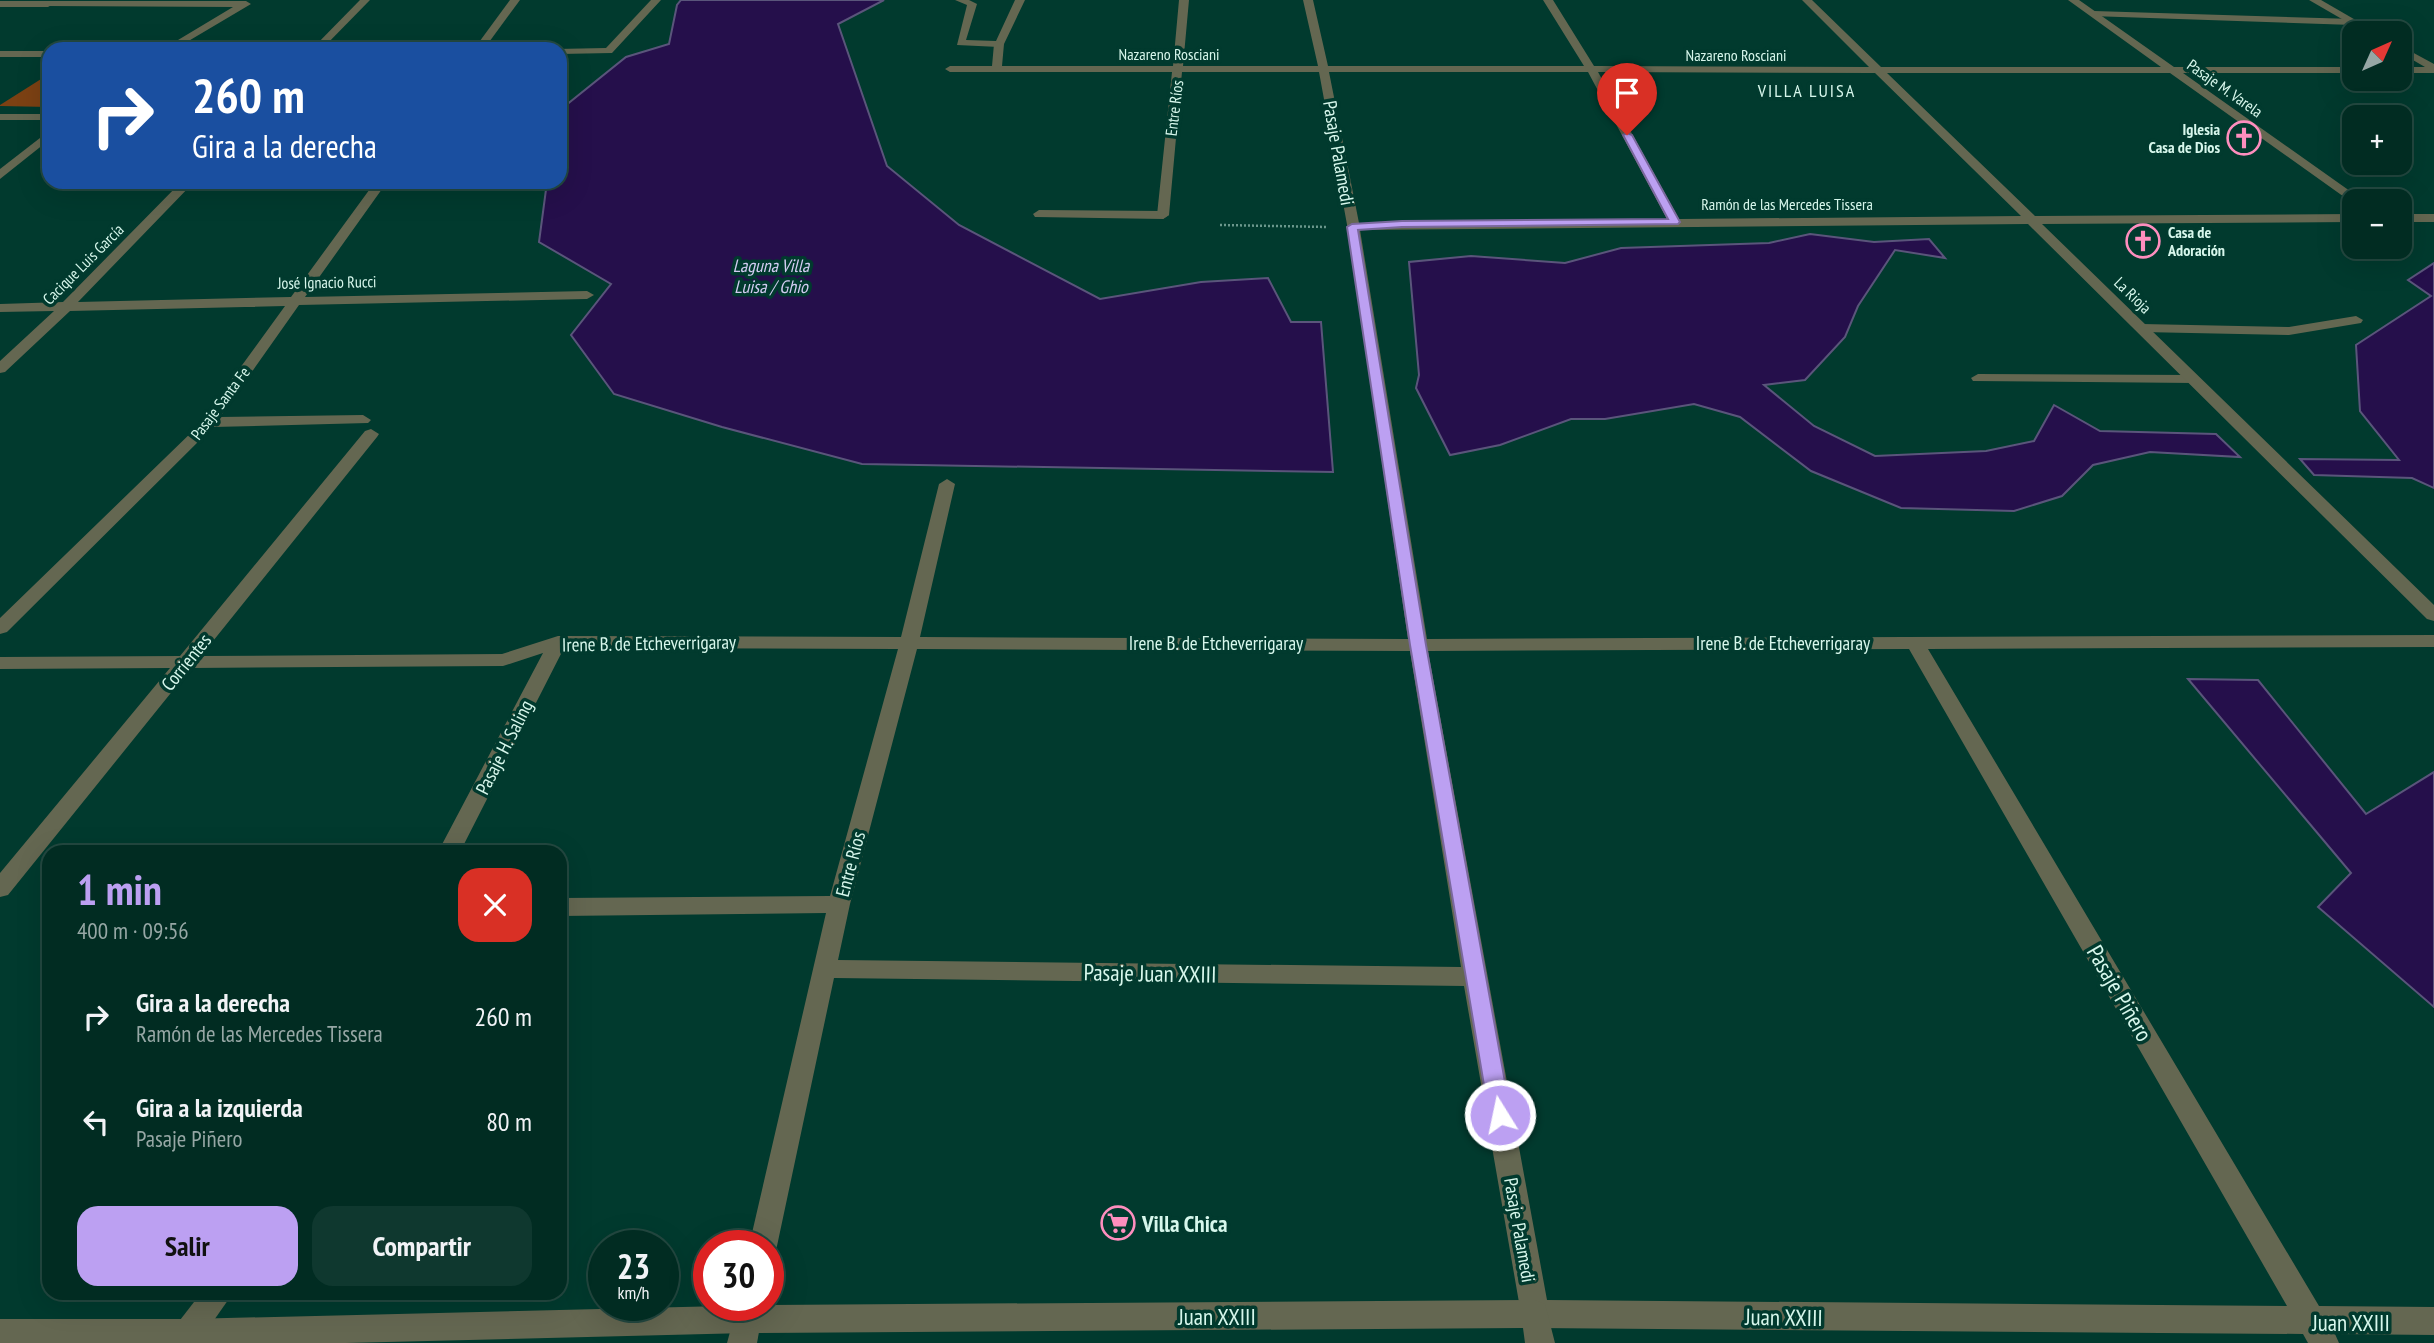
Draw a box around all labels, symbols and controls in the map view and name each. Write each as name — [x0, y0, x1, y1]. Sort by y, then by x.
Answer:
north arrow — [2342, 21, 2412, 91]
map controls — [2342, 21, 2412, 259]
street label: Nazareno Rosciani — [1119, 44, 1219, 64]
street label: Nazareno Rosciani — [1686, 45, 1786, 65]
street label: Pasaje M. Varela — [2183, 55, 2267, 121]
text: 260 m — [192, 63, 305, 127]
pin — [1597, 63, 1657, 135]
icon: right — [77, 70, 168, 161]
icon: arrive — [1608, 74, 1646, 112]
street label: Entre Ríos — [1161, 79, 1187, 137]
district label: VILLA LUISA — [1757, 79, 1856, 102]
street label: Pasaje Palamedi — [1318, 99, 1360, 207]
button: + — [2342, 105, 2412, 175]
place label: Iglesia Casa de Dios — [2149, 119, 2220, 157]
church icon: Iglesia Casa de Dios — [2225, 119, 2263, 157]
text: Gira a la derecha — [192, 125, 377, 167]
button: − — [2342, 189, 2412, 259]
street label: Ramón de las Mercedes Tissera — [1701, 194, 1873, 214]
street label: Cacique Luis García — [38, 219, 128, 309]
church icon: Casa de Adoración — [2124, 222, 2162, 260]
place label: Casa de Adoración — [2167, 222, 2225, 260]
water label: Laguna Villa Luisa / Ghio — [733, 254, 810, 298]
street label: José Ignacio Rucci — [276, 271, 377, 293]
street label: La Rioja — [2110, 272, 2156, 318]
street label: Pasaje Santa Fe — [186, 363, 254, 443]
street label: Corrientes — [156, 629, 216, 695]
street label: Irene B. de Etcheverrigaray — [562, 629, 737, 657]
street label: Irene B. de Etcheverrigaray — [1129, 631, 1304, 655]
street label: Irene B. de Etcheverrigaray — [1696, 631, 1871, 655]
street label: Pasaje H. Saling — [470, 696, 538, 798]
street label: Entre Ríos — [830, 829, 870, 899]
text: 1 min — [77, 862, 162, 917]
button: close — [458, 868, 532, 942]
text: 400 m · 09:56 — [77, 916, 189, 945]
street label: Pasaje Piñero — [2081, 940, 2159, 1046]
street label: Pasaje Juan XXIII — [1083, 957, 1217, 989]
text: Gira a la derecha — [136, 986, 290, 1019]
icon: right — [77, 998, 115, 1036]
text: 260 m — [474, 1000, 532, 1033]
text: Ramón de las Mercedes Tissera — [136, 1019, 383, 1048]
position arrow — [1463, 1078, 1537, 1152]
text: Gira a la izquierda — [136, 1091, 303, 1124]
icon: left — [77, 1103, 115, 1141]
text: 80 m — [486, 1105, 532, 1138]
text: Pasaje Piñero — [136, 1124, 242, 1153]
street label: Pasaje Palamedi — [1499, 1176, 1541, 1284]
supermarket icon: Villa Chica — [1099, 1204, 1137, 1242]
button: Salir — [77, 1206, 298, 1286]
button: Compartir — [312, 1206, 532, 1286]
place label: Villa Chica — [1141, 1209, 1227, 1238]
speed limit sign: 30 — [693, 1230, 784, 1321]
text: 23 — [617, 1243, 650, 1289]
text: km/h — [618, 1281, 649, 1304]
street label: Juan XXIII — [1177, 1302, 1256, 1331]
street label: Juan XXIII — [1744, 1302, 1823, 1332]
street label: Juan XXIII — [2311, 1308, 2390, 1337]

